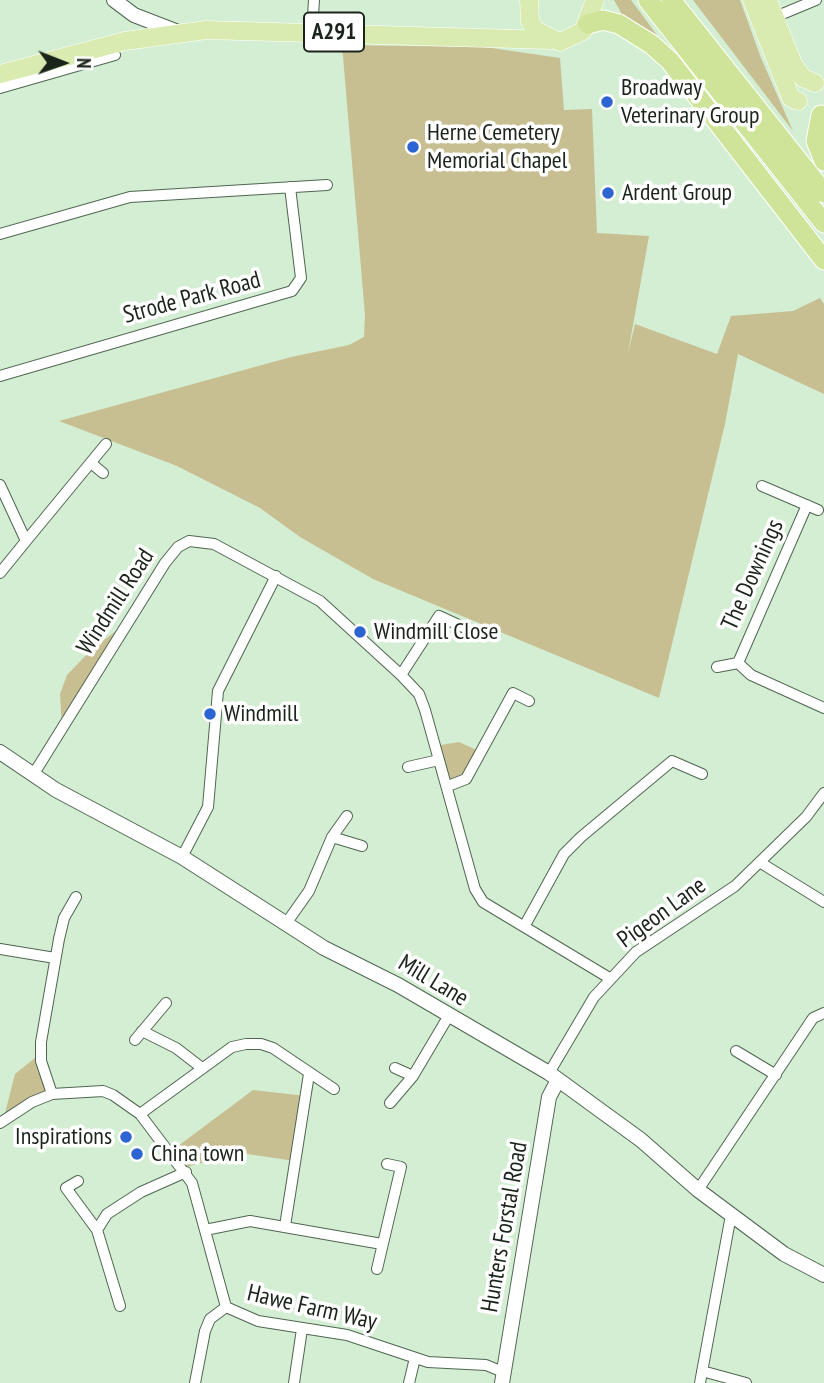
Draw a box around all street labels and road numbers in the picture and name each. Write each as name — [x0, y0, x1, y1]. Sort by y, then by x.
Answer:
road number: A291 — [304, 12, 364, 52]
street label: Strode Park Road — [120, 266, 264, 330]
street label: The Downings — [716, 515, 790, 635]
street label: Windmill Road — [71, 544, 161, 660]
street label: Pigeon Lane — [612, 871, 712, 955]
street label: Mill Lane — [393, 949, 473, 1013]
street label: Hunters Forstal Road — [476, 1139, 534, 1315]
street label: Hawe Farm Way — [244, 1279, 380, 1337]

